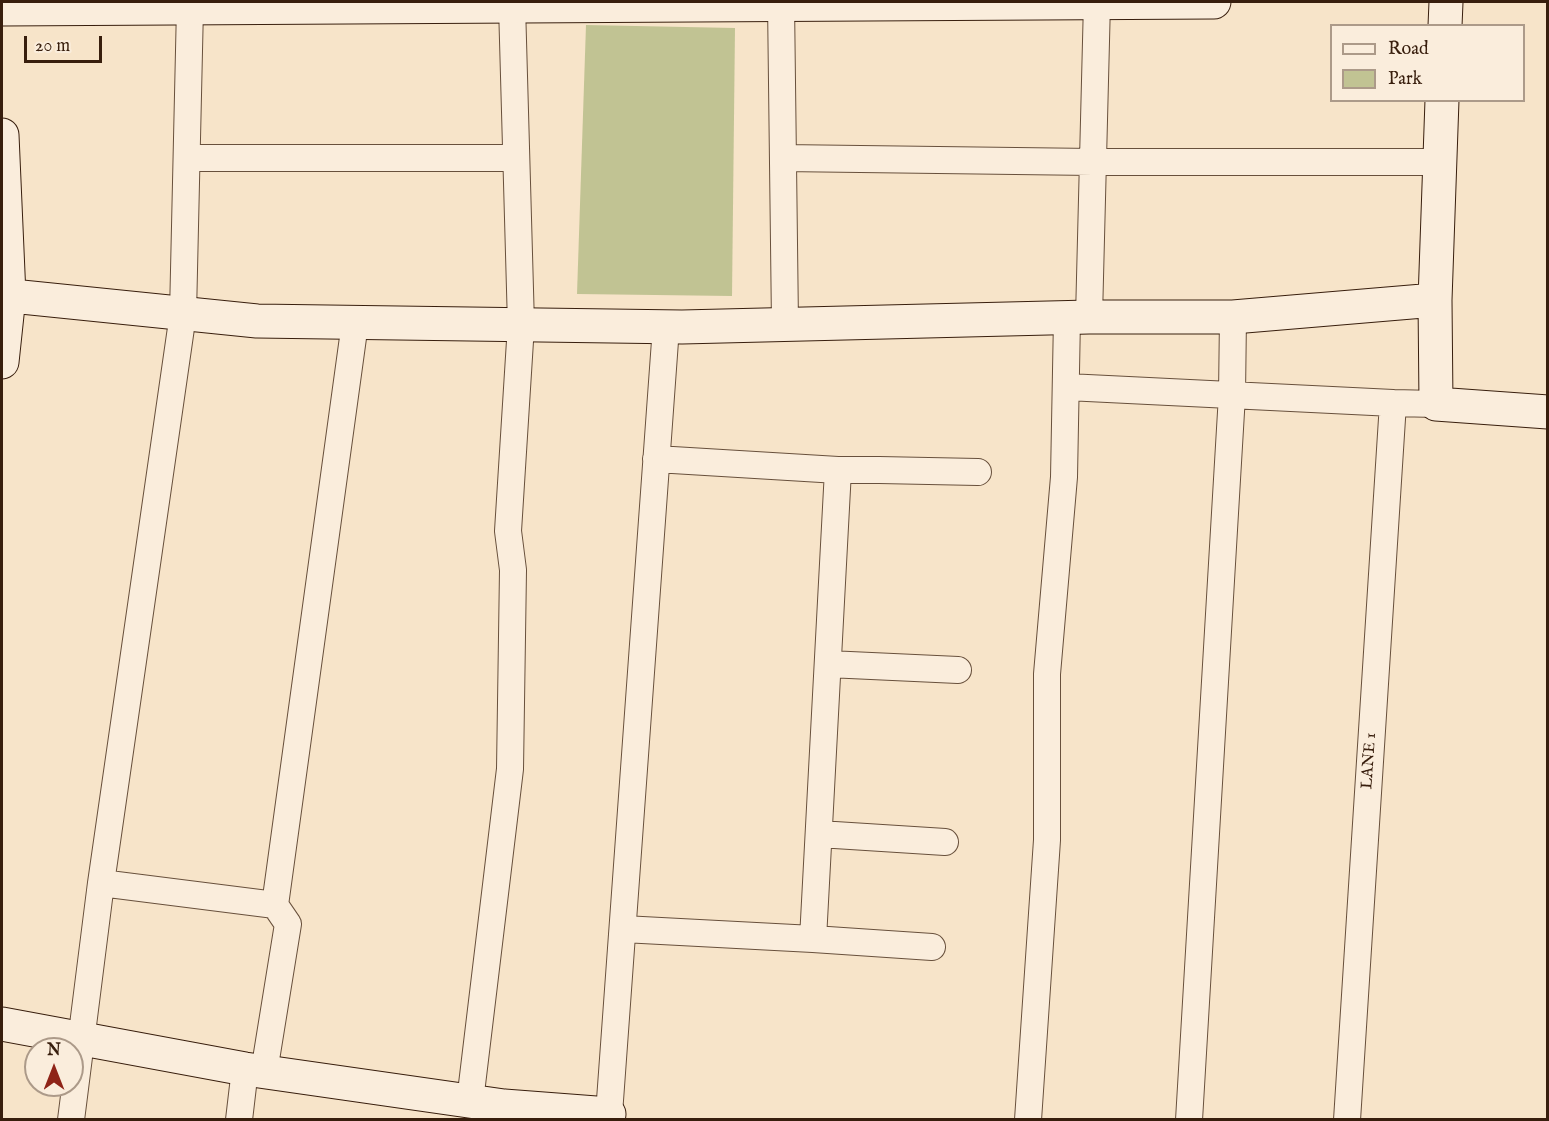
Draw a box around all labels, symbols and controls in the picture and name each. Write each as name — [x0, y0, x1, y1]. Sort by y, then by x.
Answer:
scale bar — [27, 24, 105, 62]
legend — [1330, 24, 1525, 102]
text: 20 m — [35, 35, 70, 58]
text: Road — [1388, 38, 1429, 61]
text: Park — [1388, 68, 1422, 91]
street label: LANE 1 — [1358, 732, 1382, 790]
north arrow — [24, 1037, 84, 1097]
text: N — [47, 1041, 61, 1061]

